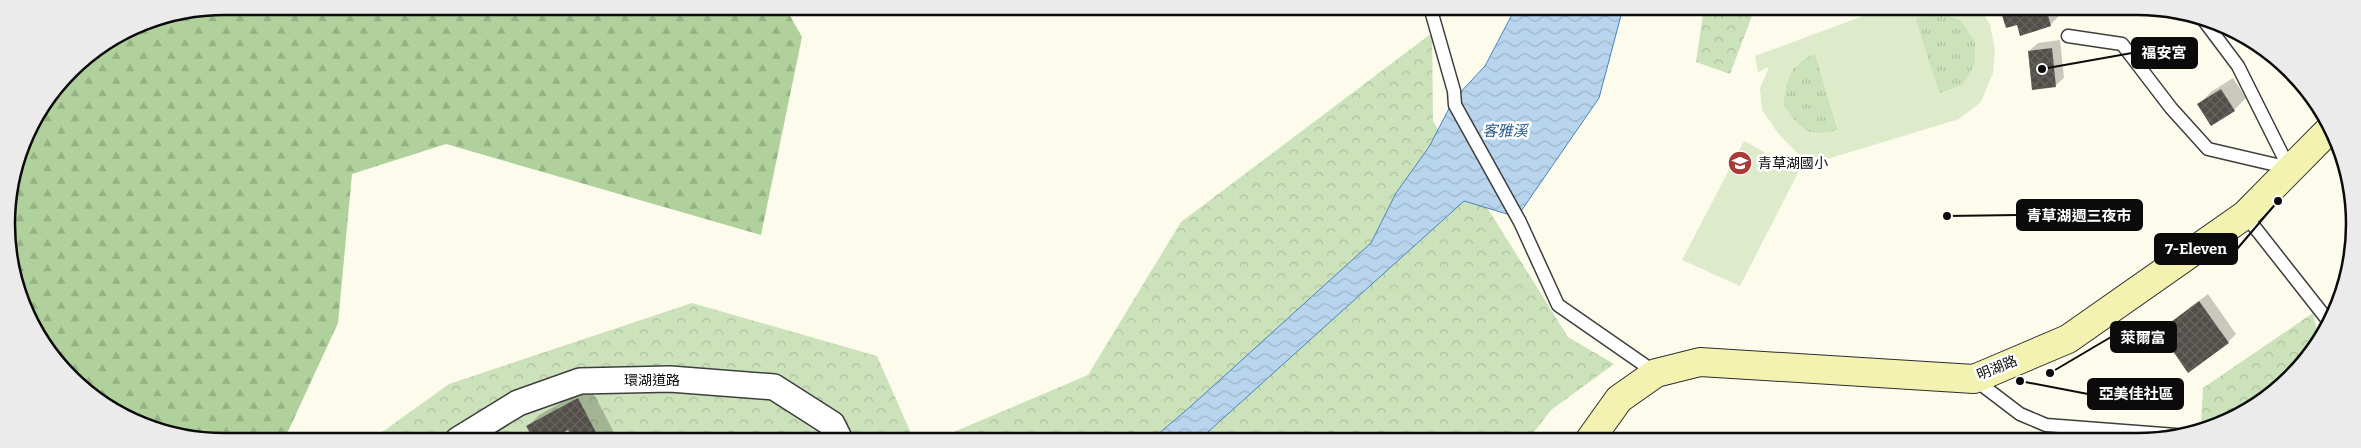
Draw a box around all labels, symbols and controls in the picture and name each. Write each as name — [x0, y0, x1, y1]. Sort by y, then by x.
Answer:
callout: 福安宮 — [2132, 38, 2197, 68]
text: 福安宮 — [2141, 44, 2187, 62]
water label: 客雅溪 — [1482, 122, 1529, 140]
school or university icon: 青草湖國小 — [1727, 150, 1753, 176]
place label: 青草湖國小 — [1758, 155, 1828, 172]
callout: 青草湖週三夜市 — [2017, 200, 2142, 230]
text: 青草湖週三夜市 — [2026, 207, 2132, 225]
callout: 7-Eleven — [2155, 234, 2237, 264]
text: 7-Eleven — [2165, 240, 2227, 258]
callout: 萊爾富 — [2111, 322, 2176, 352]
text: 萊爾富 — [2120, 329, 2166, 347]
street label: 明湖路 — [1974, 352, 2020, 384]
street label: 環湖道路 — [624, 372, 680, 389]
callout: 亞美佳社區 — [2088, 379, 2183, 409]
text: 亞美佳社區 — [2098, 385, 2174, 403]

